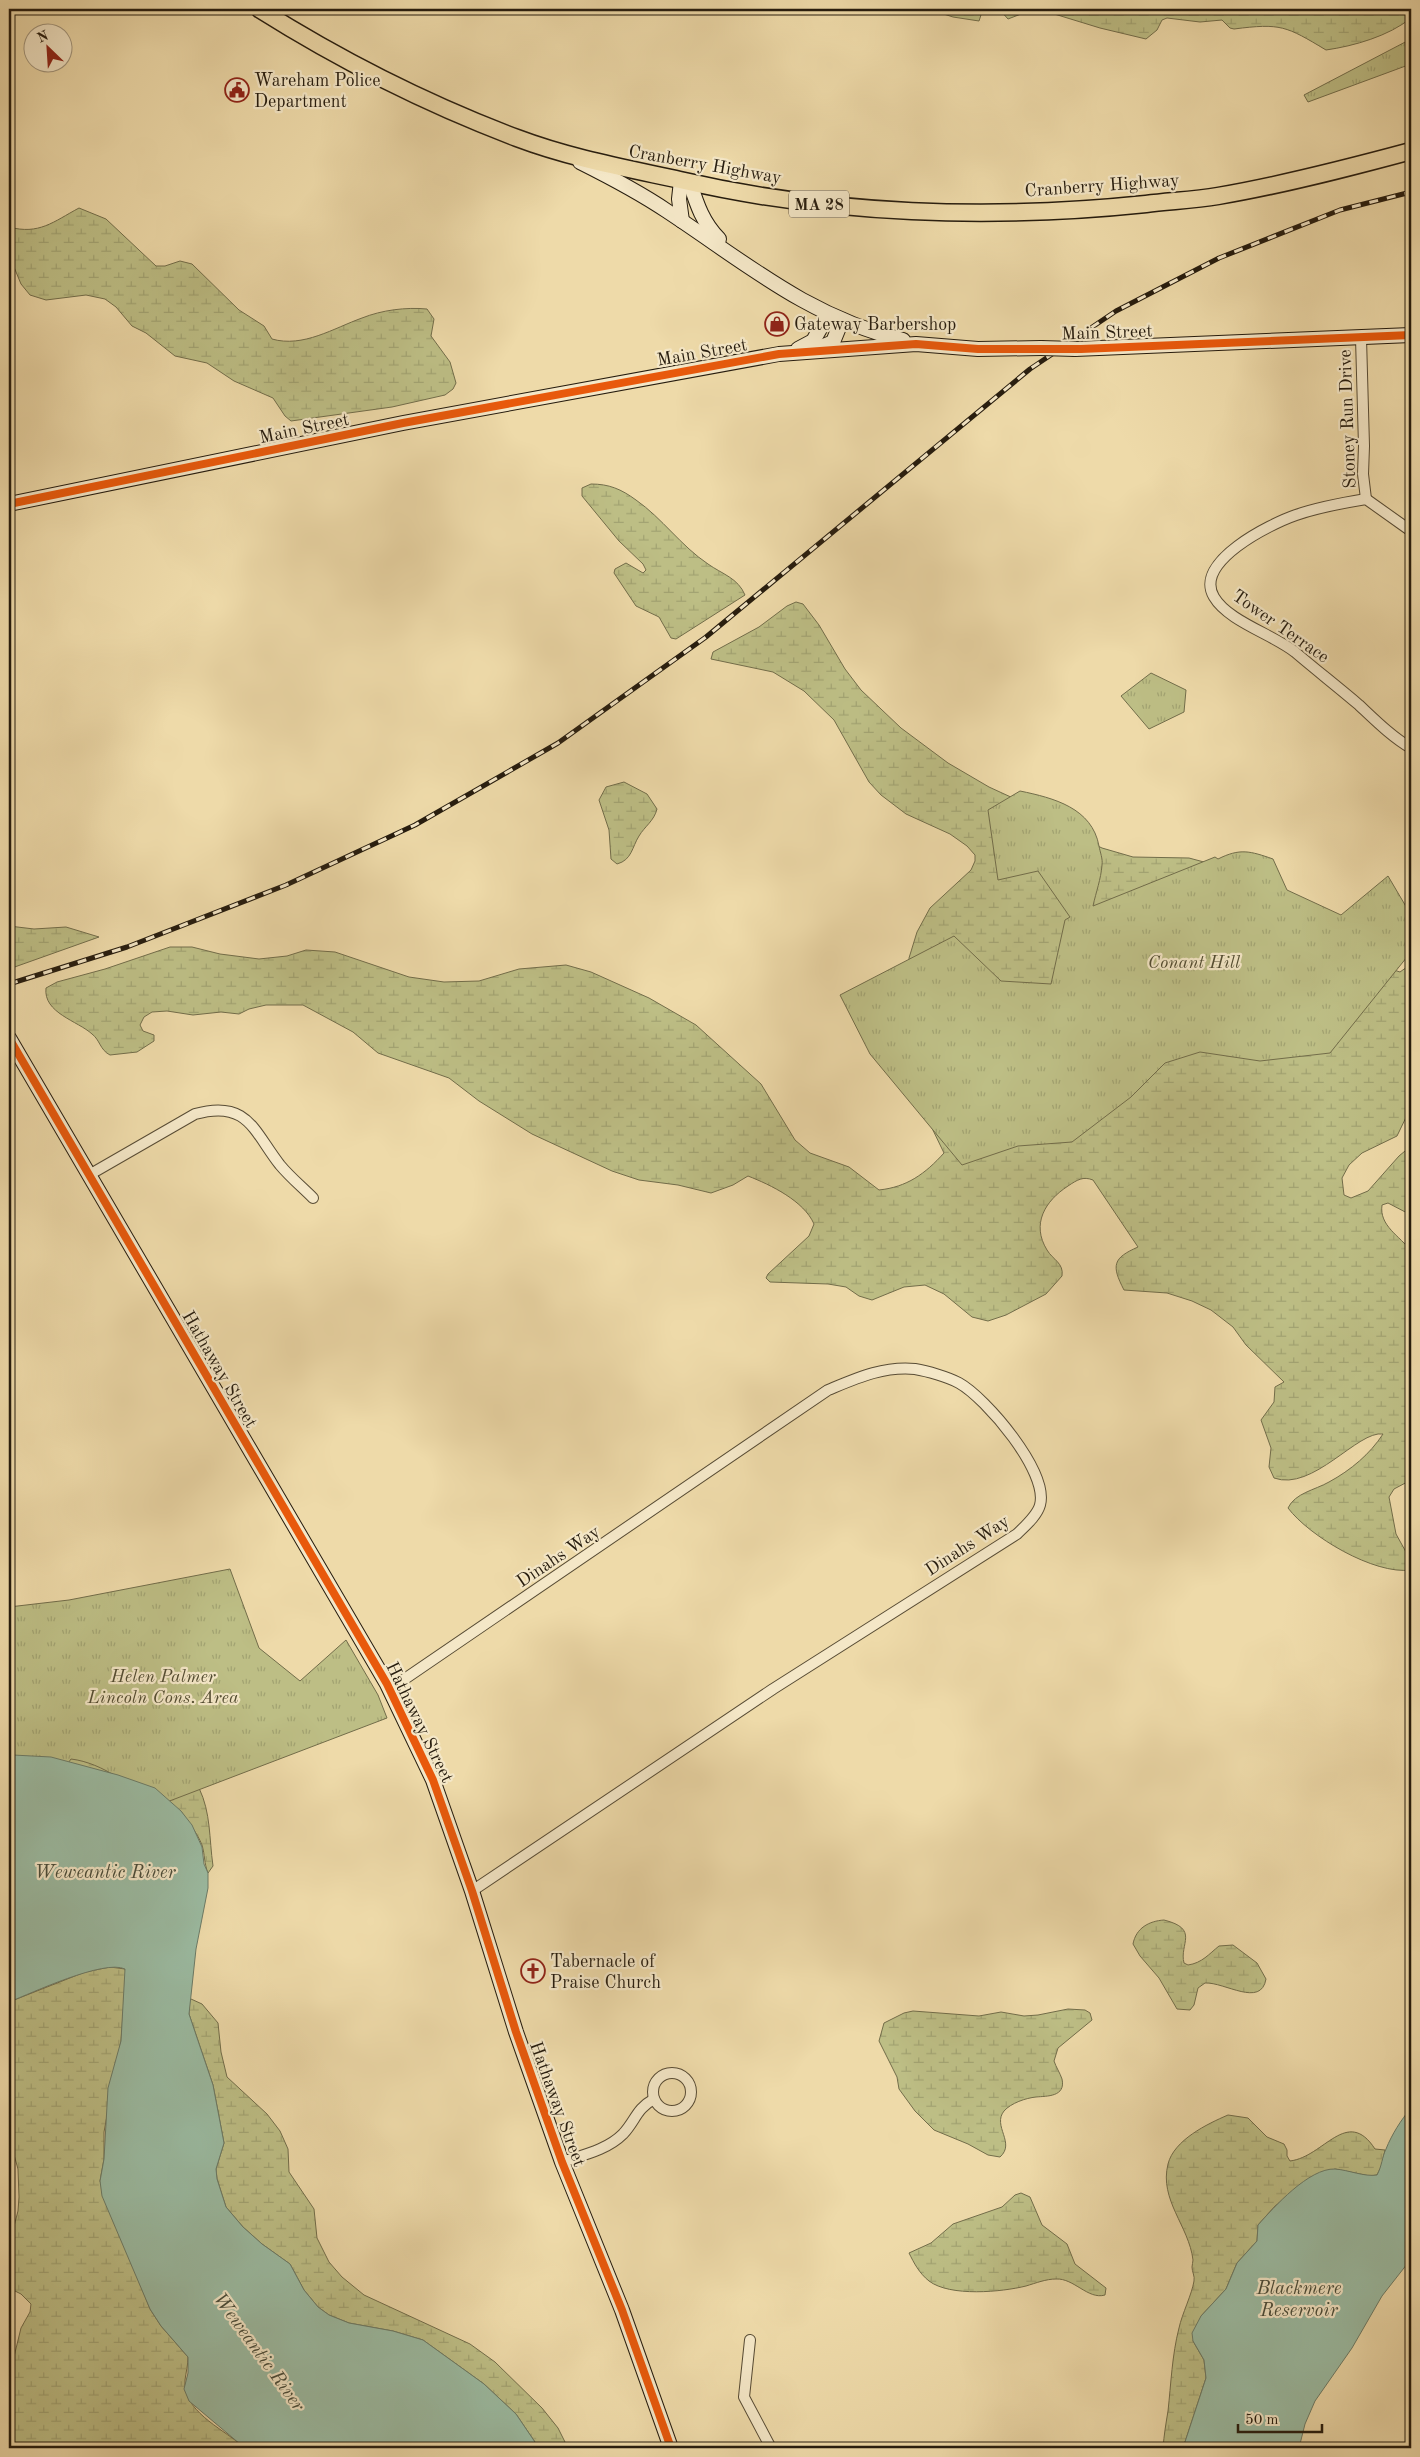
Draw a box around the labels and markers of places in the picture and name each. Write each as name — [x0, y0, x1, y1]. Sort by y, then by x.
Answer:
place label: Wareham Police Department — [254, 72, 380, 111]
public building icon: Wareham Police Department — [224, 77, 250, 103]
shop icon: Gateway Barbershop — [764, 311, 790, 337]
place label: Gateway Barbershop — [794, 316, 956, 334]
place label: Tabernacle of Praise Church — [550, 1953, 661, 1992]
church icon: Tabernacle of Praise Church — [520, 1958, 546, 1984]

